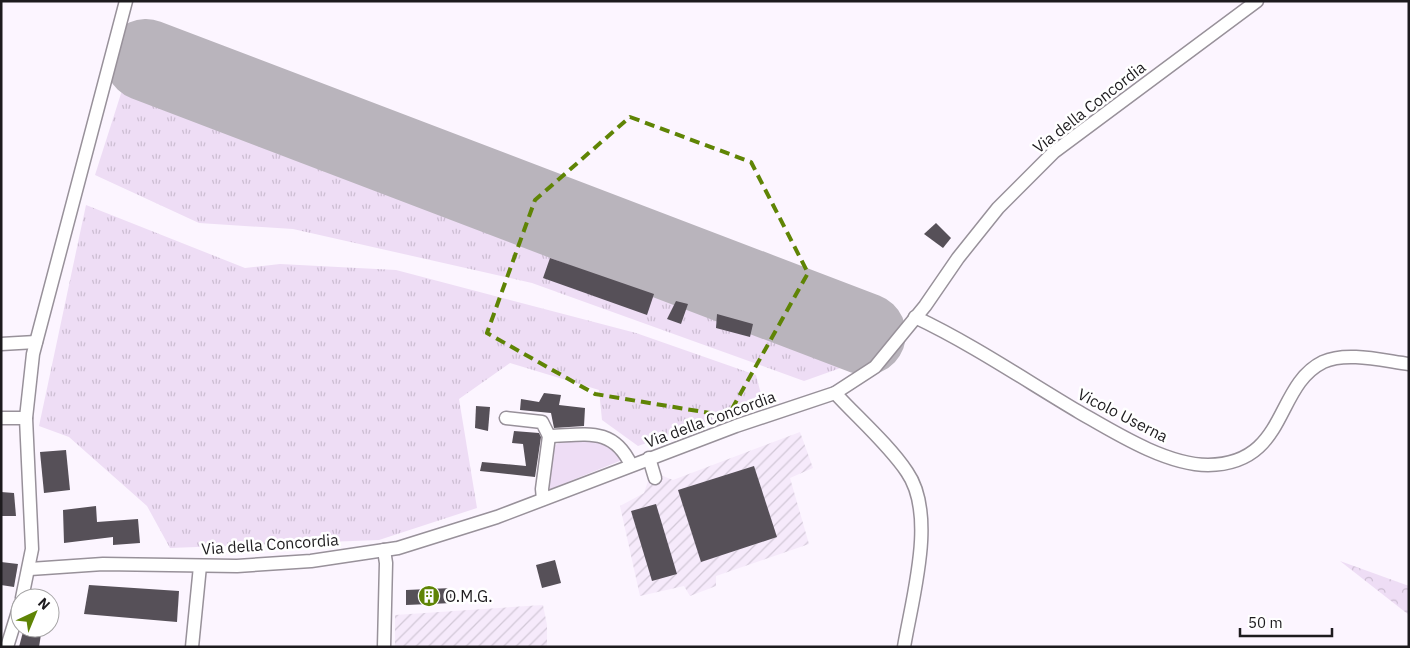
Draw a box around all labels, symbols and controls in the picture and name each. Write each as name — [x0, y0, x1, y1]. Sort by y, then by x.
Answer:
street label: Via della Concordia — [1029, 56, 1150, 157]
street label: Vicolo Userna — [1074, 384, 1172, 447]
street label: Via della Concordia — [642, 386, 778, 452]
street label: Via della Concordia — [201, 529, 340, 559]
building icon: O.M.G. — [417, 584, 441, 608]
place label: O.M.G. — [445, 586, 493, 606]
north arrow — [10, 588, 60, 638]
text: N — [34, 594, 54, 614]
scale bar — [1240, 606, 1332, 638]
text: 50 m — [1248, 613, 1283, 632]

